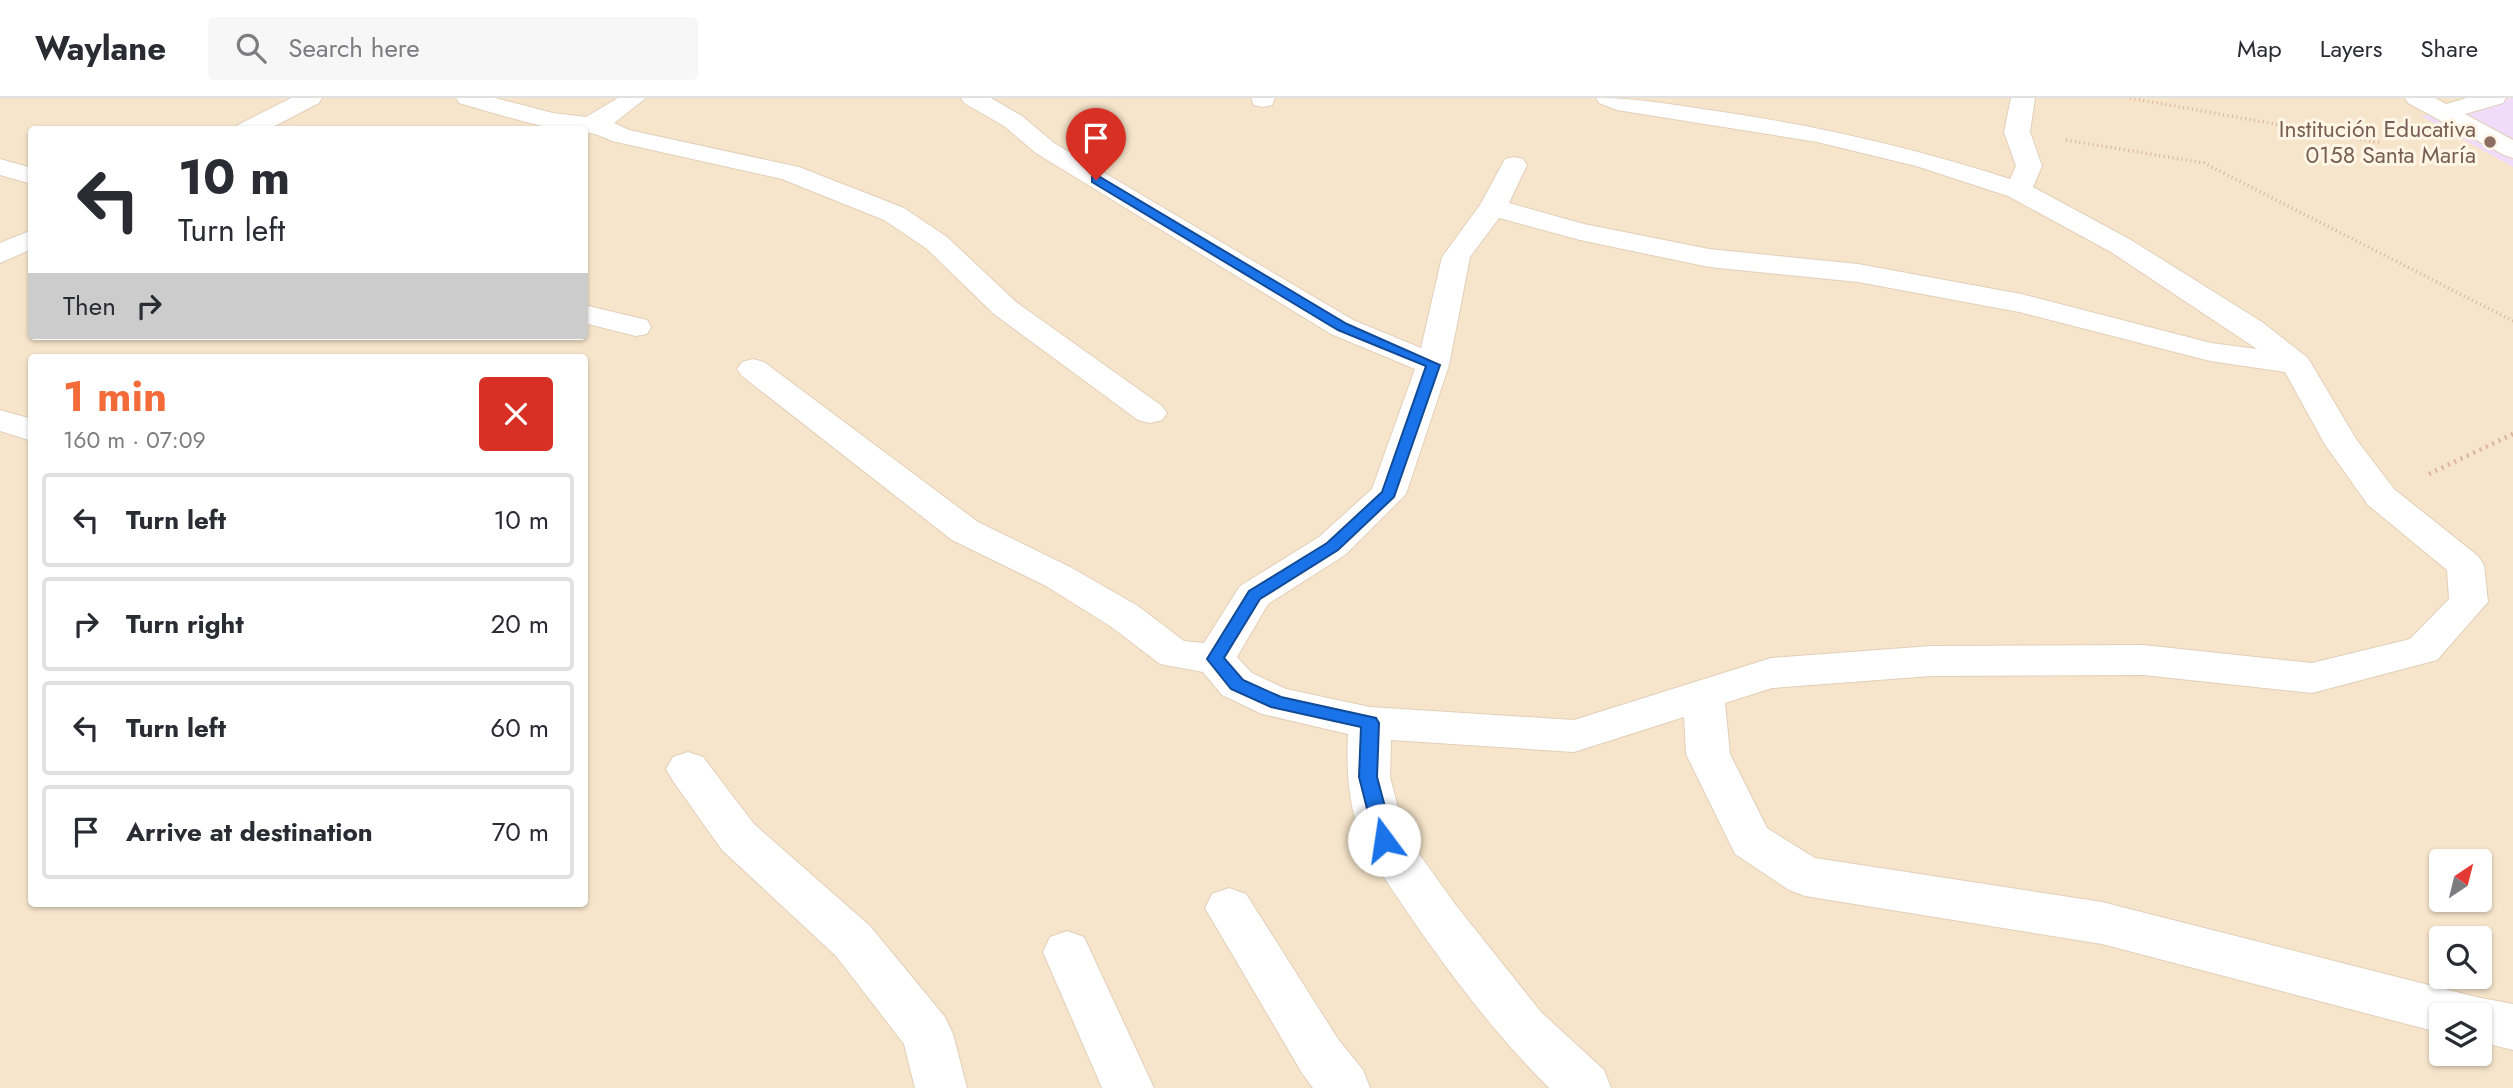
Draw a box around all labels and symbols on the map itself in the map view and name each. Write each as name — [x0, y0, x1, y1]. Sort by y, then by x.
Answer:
pin — [1066, 108, 1126, 180]
place label: Institución Educativa 0158 Santa María — [2279, 112, 2476, 172]
marker: Institución Educativa 0158 Santa María — [2482, 134, 2498, 150]
position arrow — [1347, 803, 1421, 877]
north arrow — [2429, 849, 2492, 912]

